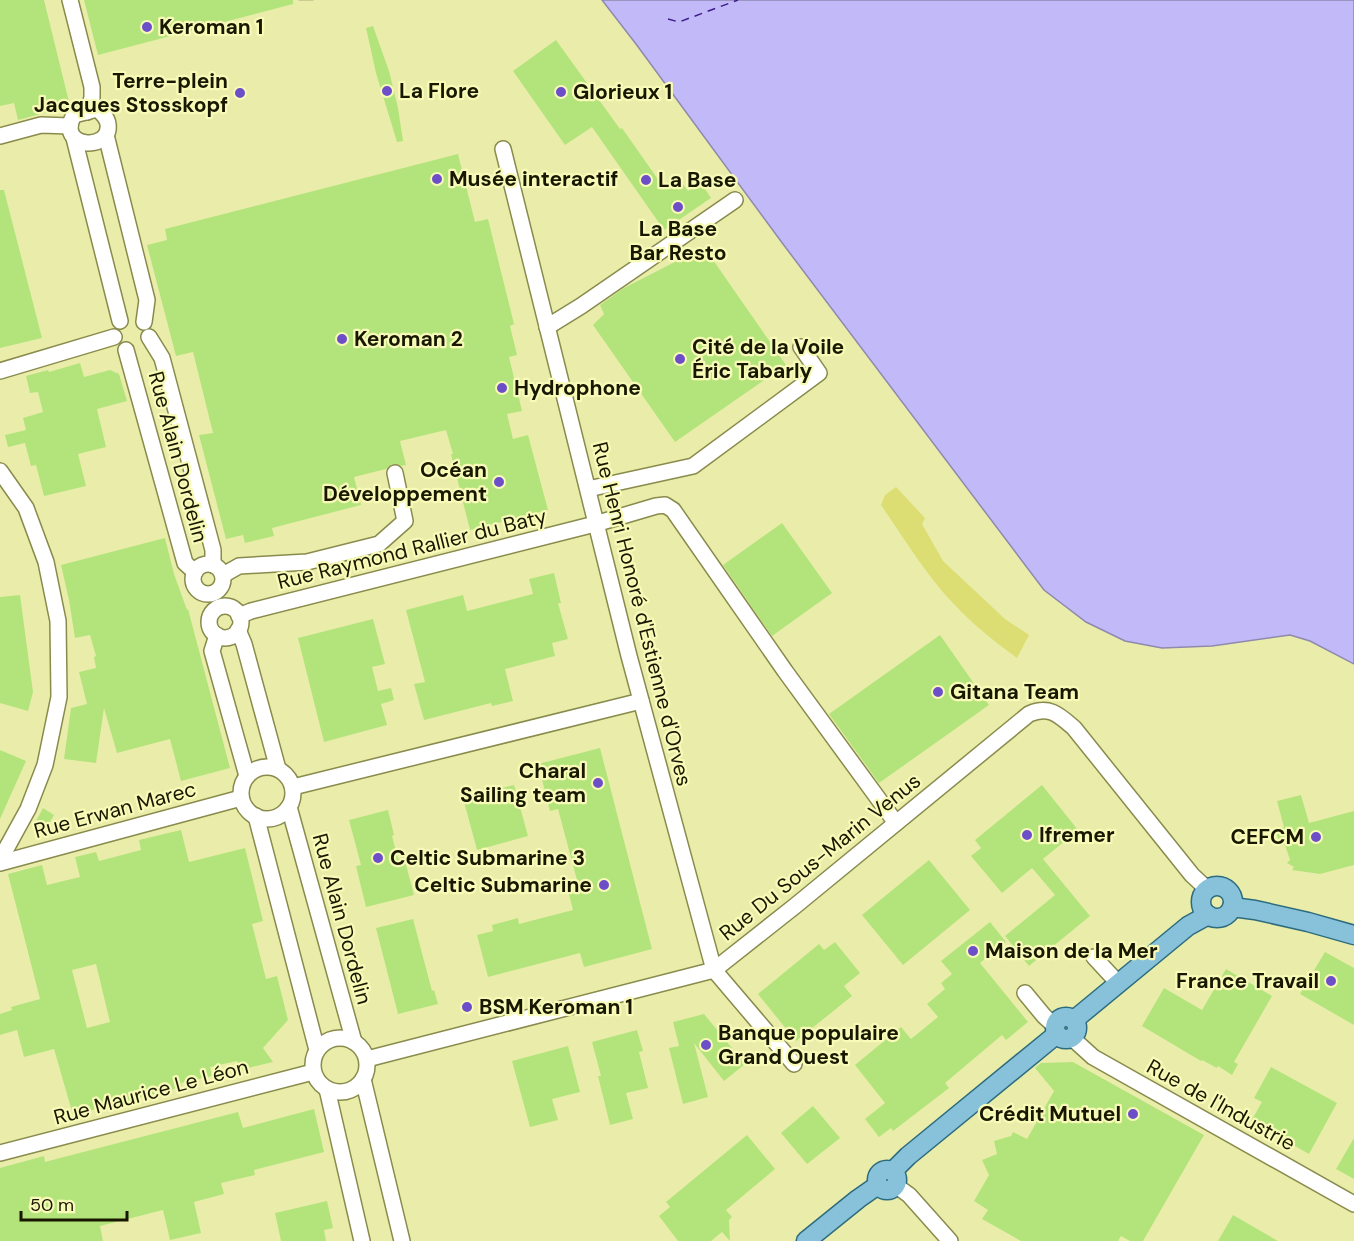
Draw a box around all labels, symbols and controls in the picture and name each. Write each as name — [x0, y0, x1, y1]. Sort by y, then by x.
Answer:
place label: Keroman 1 — [159, 13, 263, 41]
marker: Keroman 1 — [140, 20, 154, 34]
place label: Terre-plein Jacques Stosskopf — [34, 67, 228, 119]
place label: La Flore — [399, 77, 479, 105]
place label: Glorieux 1 — [573, 78, 672, 106]
marker: La Flore — [380, 84, 394, 98]
marker: Glorieux 1 — [554, 85, 568, 99]
marker: Terre-plein Jacques Stosskopf — [233, 86, 247, 100]
place label: Musée interactif — [449, 165, 618, 193]
place label: La Base — [658, 166, 736, 194]
marker: Musée interactif — [430, 172, 444, 186]
marker: La Base — [639, 173, 653, 187]
marker: La Base Bar Resto — [671, 200, 685, 214]
place label: La Base Bar Resto — [630, 215, 726, 267]
place label: Keroman 2 — [354, 325, 463, 353]
marker: Keroman 2 — [335, 332, 349, 346]
place label: Cité de la Voile Éric Tabarly — [692, 333, 844, 385]
marker: Cité de la Voile Éric Tabarly — [673, 352, 687, 366]
street label: Rue Alain Dordelin — [142, 368, 214, 546]
place label: Hydrophone — [514, 374, 641, 402]
marker: Hydrophone — [495, 381, 509, 395]
street label: Rue Henri Honoré d'Estienne d'Orves — [586, 439, 698, 789]
place label: Océan Développement — [323, 456, 487, 508]
marker: Océan Développement — [492, 475, 506, 489]
street label: Rue Raymond Rallier du Baty — [274, 502, 550, 596]
place label: Gitana Team — [950, 678, 1079, 706]
marker: Gitana Team — [931, 685, 945, 699]
place label: Charal Sailing team — [460, 757, 586, 809]
street label: Rue Du Sous-Marin Venus — [713, 767, 927, 947]
street label: Rue Erwan Marec — [31, 775, 199, 845]
marker: Charal Sailing team — [591, 776, 605, 790]
place label: Ifremer — [1039, 821, 1115, 849]
place label: CEFCM — [1230, 823, 1304, 851]
marker: Ifremer — [1020, 828, 1034, 842]
street label: Rue Alain Dordelin — [306, 830, 378, 1008]
marker: CEFCM — [1309, 830, 1323, 844]
place label: Celtic Submarine 3 — [390, 844, 585, 872]
marker: Celtic Submarine 3 — [371, 851, 385, 865]
place label: Celtic Submarine — [414, 871, 592, 899]
marker: Celtic Submarine — [597, 878, 611, 892]
place label: Maison de la Mer — [985, 937, 1158, 965]
marker: Maison de la Mer — [966, 944, 980, 958]
place label: France Travail — [1176, 967, 1319, 995]
marker: France Travail — [1324, 974, 1338, 988]
place label: BSM Keroman 1 — [479, 993, 633, 1021]
marker: BSM Keroman 1 — [460, 1000, 474, 1014]
place label: Banque populaire Grand Ouest — [718, 1019, 899, 1071]
marker: Banque populaire Grand Ouest — [699, 1038, 713, 1052]
street label: Rue Maurice Le Léon — [50, 1053, 252, 1131]
street label: Rue de l'Industrie — [1142, 1053, 1300, 1158]
place label: Crédit Mutuel — [979, 1100, 1121, 1128]
marker: Crédit Mutuel — [1126, 1107, 1140, 1121]
scale bar — [21, 1184, 128, 1222]
text: 50 m — [30, 1193, 74, 1217]

